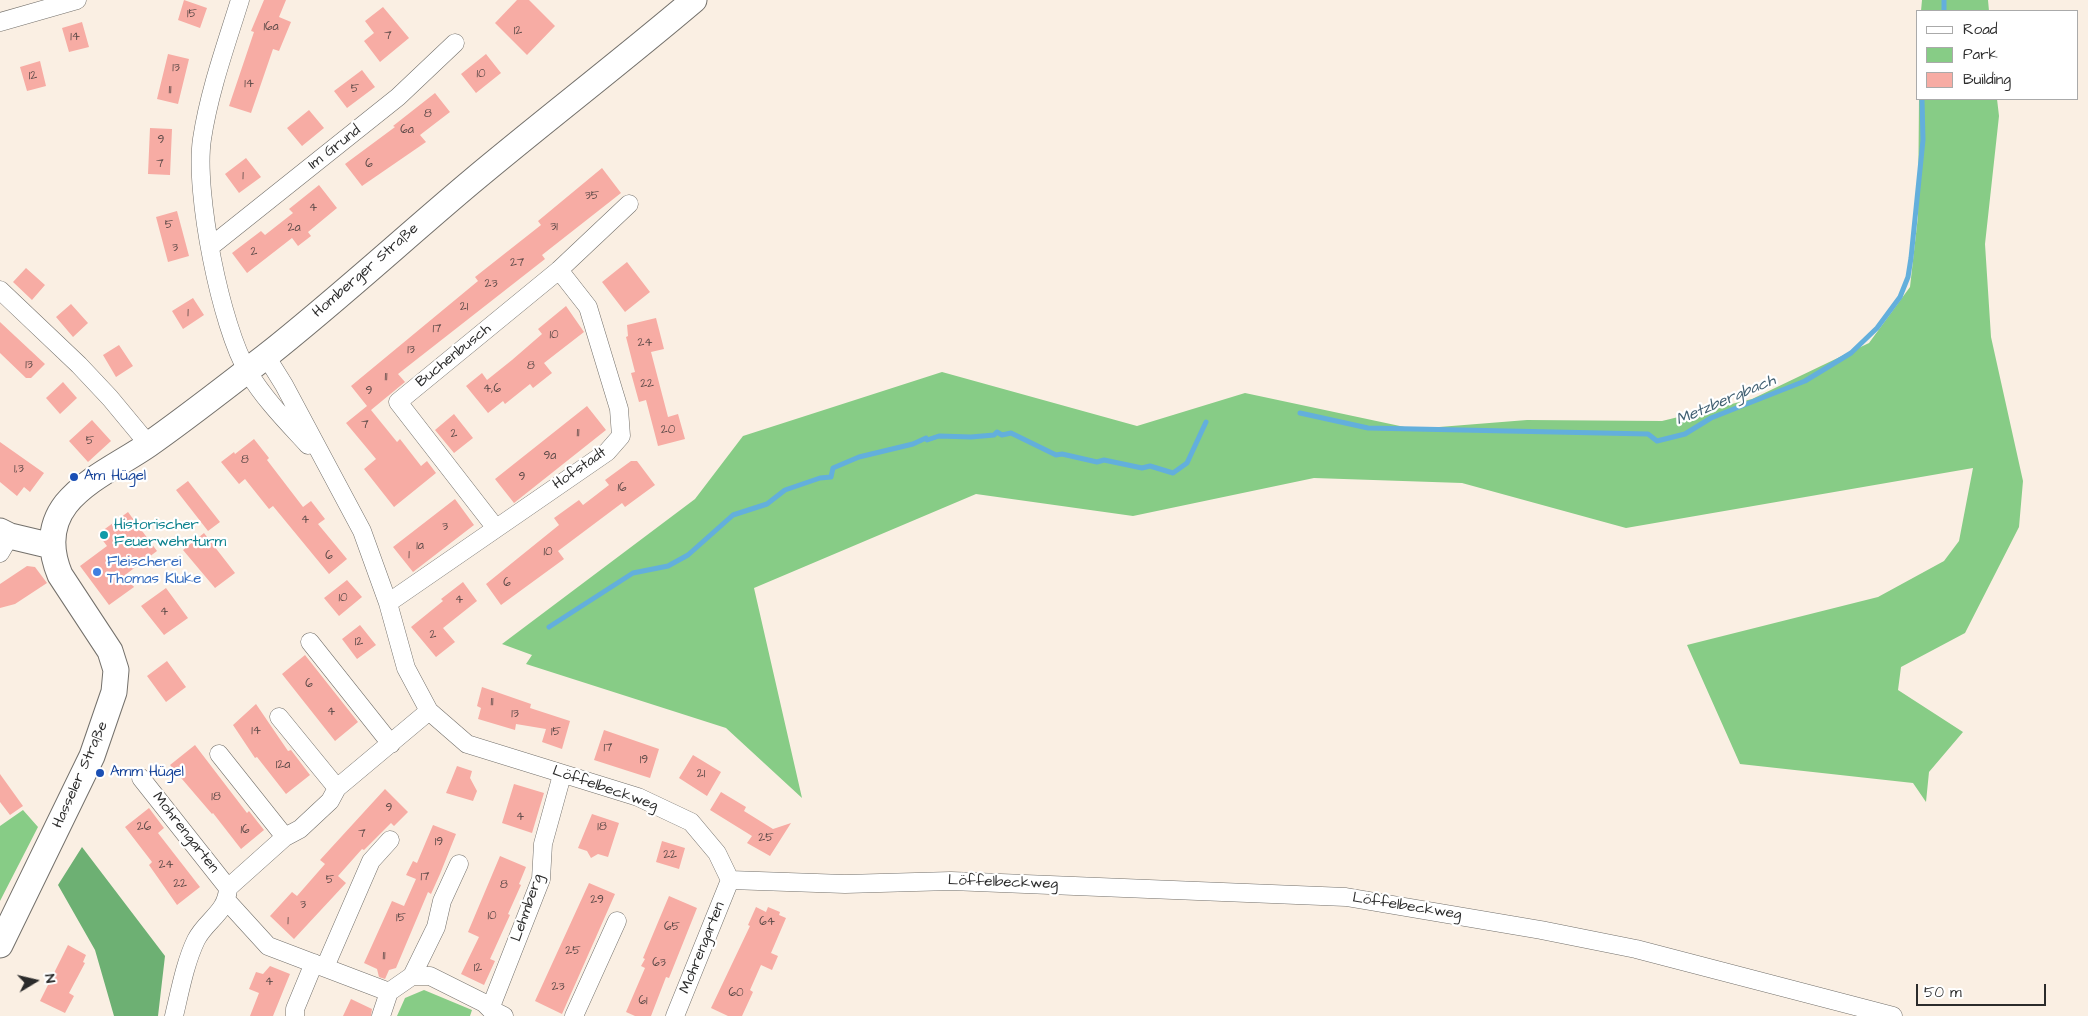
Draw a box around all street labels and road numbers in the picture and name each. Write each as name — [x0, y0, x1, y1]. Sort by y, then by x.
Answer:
street label: Im Grund — [305, 122, 365, 174]
street label: Homberger Straße — [309, 220, 423, 322]
street label: Buchenbusch — [413, 320, 495, 392]
street label: Hofstadt — [550, 444, 610, 494]
street label: Hasseler Straße — [49, 719, 113, 831]
street label: Löffelbeckweg — [550, 763, 660, 815]
street label: Mohrengarten — [148, 789, 222, 877]
street label: Lehmberg — [508, 872, 548, 944]
street label: Löffelbeckweg — [948, 872, 1058, 894]
street label: Löffelbeckweg — [1351, 889, 1463, 925]
street label: Mohrengarten — [676, 899, 730, 997]

